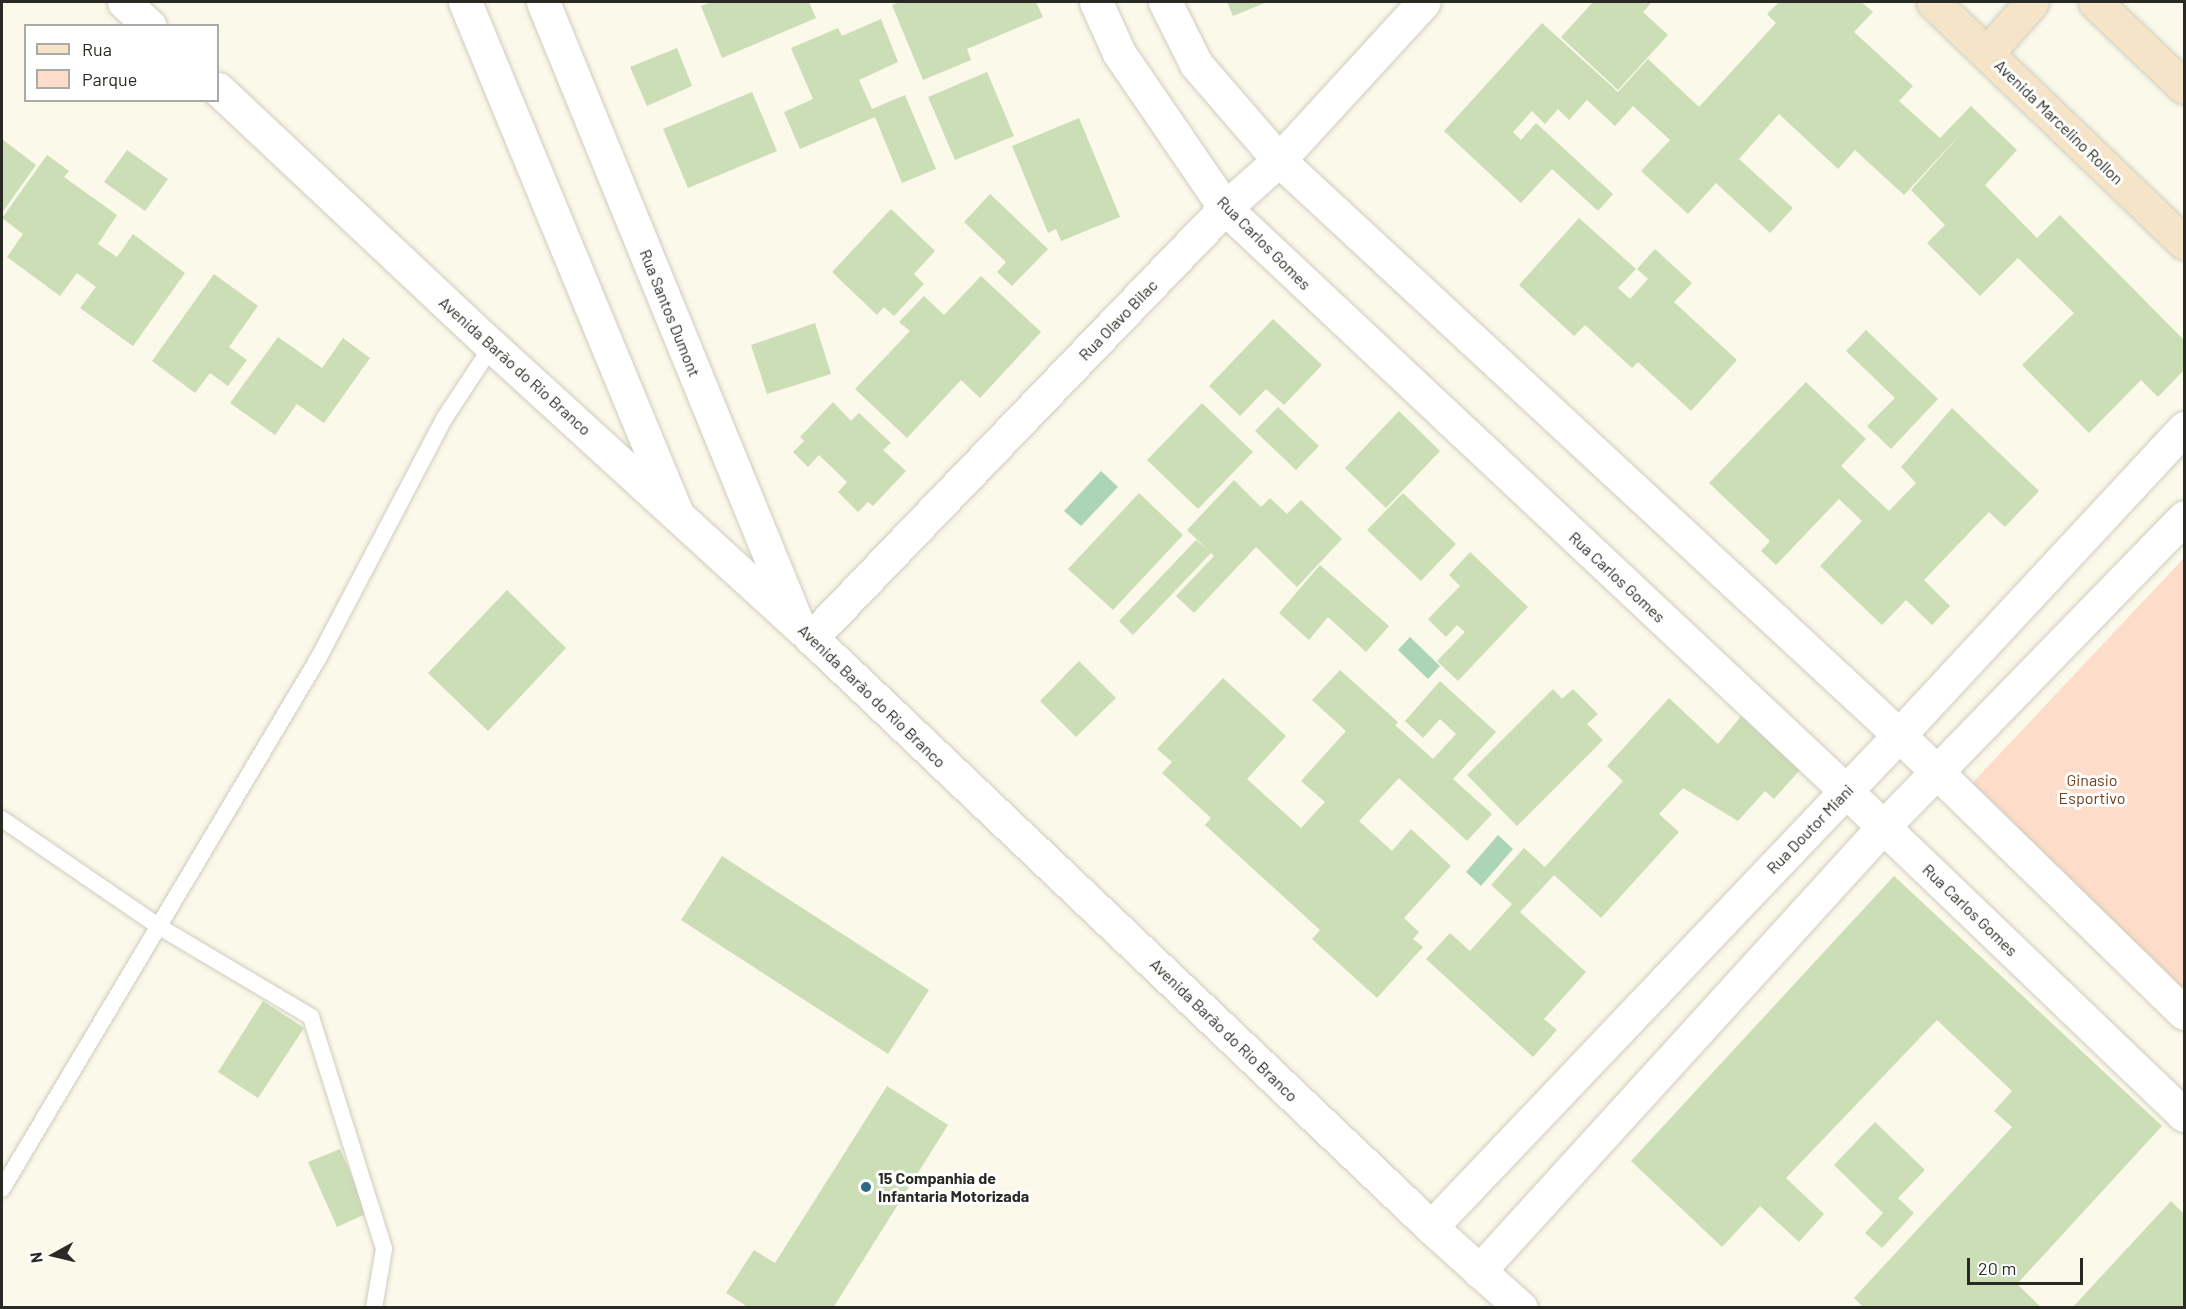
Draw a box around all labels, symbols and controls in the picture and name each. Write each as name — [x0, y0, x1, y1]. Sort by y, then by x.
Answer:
legend — [24, 24, 219, 102]
text: Rua — [82, 38, 112, 60]
street label: Avenida Marcelino Rollon — [1991, 56, 2127, 188]
text: Parque — [82, 68, 137, 90]
street label: Rua Carlos Gomes — [1213, 192, 1315, 294]
street label: Rua Santos Dumont — [636, 247, 704, 379]
street label: Rua Olavo Bilac — [1075, 276, 1161, 364]
street label: Avenida Barão do Rio Branco — [435, 293, 595, 439]
street label: Rua Carlos Gomes — [1565, 528, 1669, 626]
street label: Avenida Barão do Rio Branco — [794, 620, 950, 772]
park label: Ginasio Esportivo — [2059, 770, 2125, 808]
street label: Rua Doutor Miani — [1763, 780, 1857, 878]
street label: Rua Carlos Gomes — [1919, 860, 2021, 960]
street label: Avenida Barão do Rio Branco — [1146, 954, 1302, 1106]
place label: 15 Companhia de Infantaria Motorizada — [878, 1168, 1029, 1206]
marker: 15 Companhia de Infantaria Motorizada — [859, 1180, 873, 1194]
north arrow — [24, 1225, 84, 1285]
scale bar — [1970, 1246, 2086, 1284]
text: N — [26, 1251, 46, 1264]
text: 20 m — [1978, 1257, 2016, 1279]

